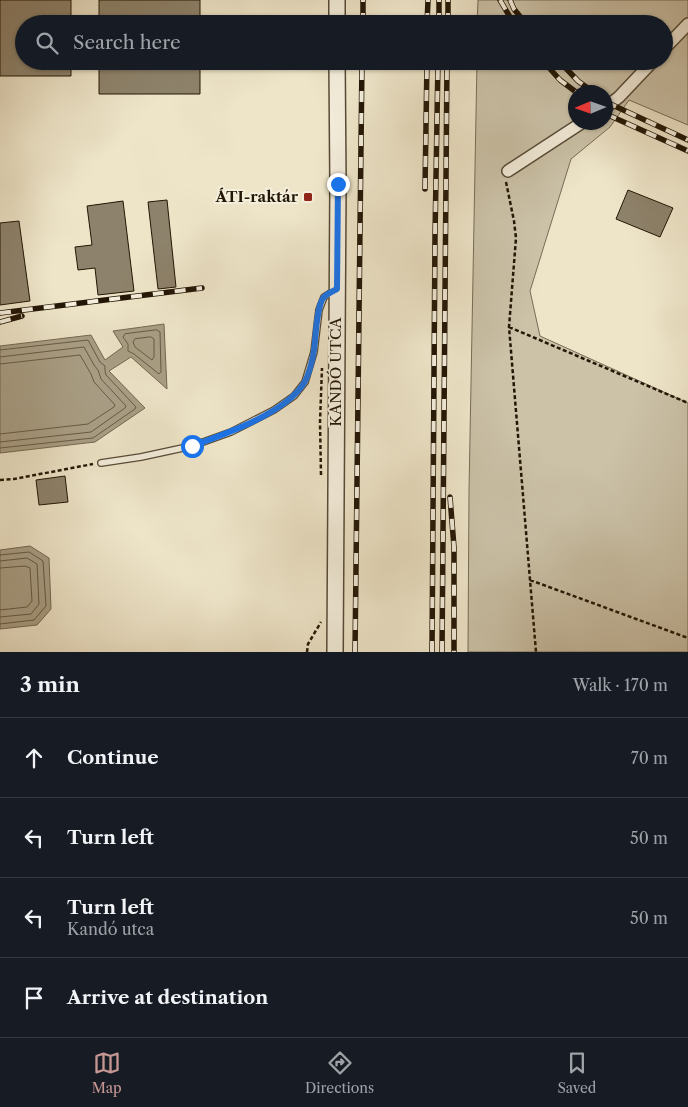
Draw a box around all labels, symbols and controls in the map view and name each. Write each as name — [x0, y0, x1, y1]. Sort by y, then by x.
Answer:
search box — [15, 15, 673, 70]
icon: search — [33, 29, 61, 57]
text: Search here — [73, 31, 181, 54]
north arrow — [568, 85, 613, 130]
route end — [327, 173, 350, 196]
place label: ÁTI-raktár — [214, 187, 299, 206]
marker: ÁTI-raktár — [302, 191, 314, 203]
street label: KANDÓ UTCA — [326, 316, 345, 427]
route start — [181, 435, 204, 458]
text: 3 min — [20, 672, 80, 697]
text: Walk · 170 m — [573, 675, 668, 695]
icon: ahead — [20, 744, 48, 772]
text: Continue — [67, 746, 159, 769]
text: 70 m — [631, 748, 668, 768]
icon: left — [20, 824, 48, 852]
text: Turn left — [67, 826, 154, 849]
text: 50 m — [630, 828, 668, 848]
text: Turn left — [67, 896, 154, 919]
icon: left — [20, 904, 48, 932]
text: 50 m — [630, 908, 668, 928]
text: Kandó utca — [67, 919, 154, 939]
icon: arrive — [20, 984, 48, 1012]
text: Arrive at destination — [67, 986, 268, 1009]
tab: Map — [92, 1049, 122, 1097]
tab: Directions — [305, 1049, 374, 1097]
tab: Saved — [557, 1049, 596, 1097]

